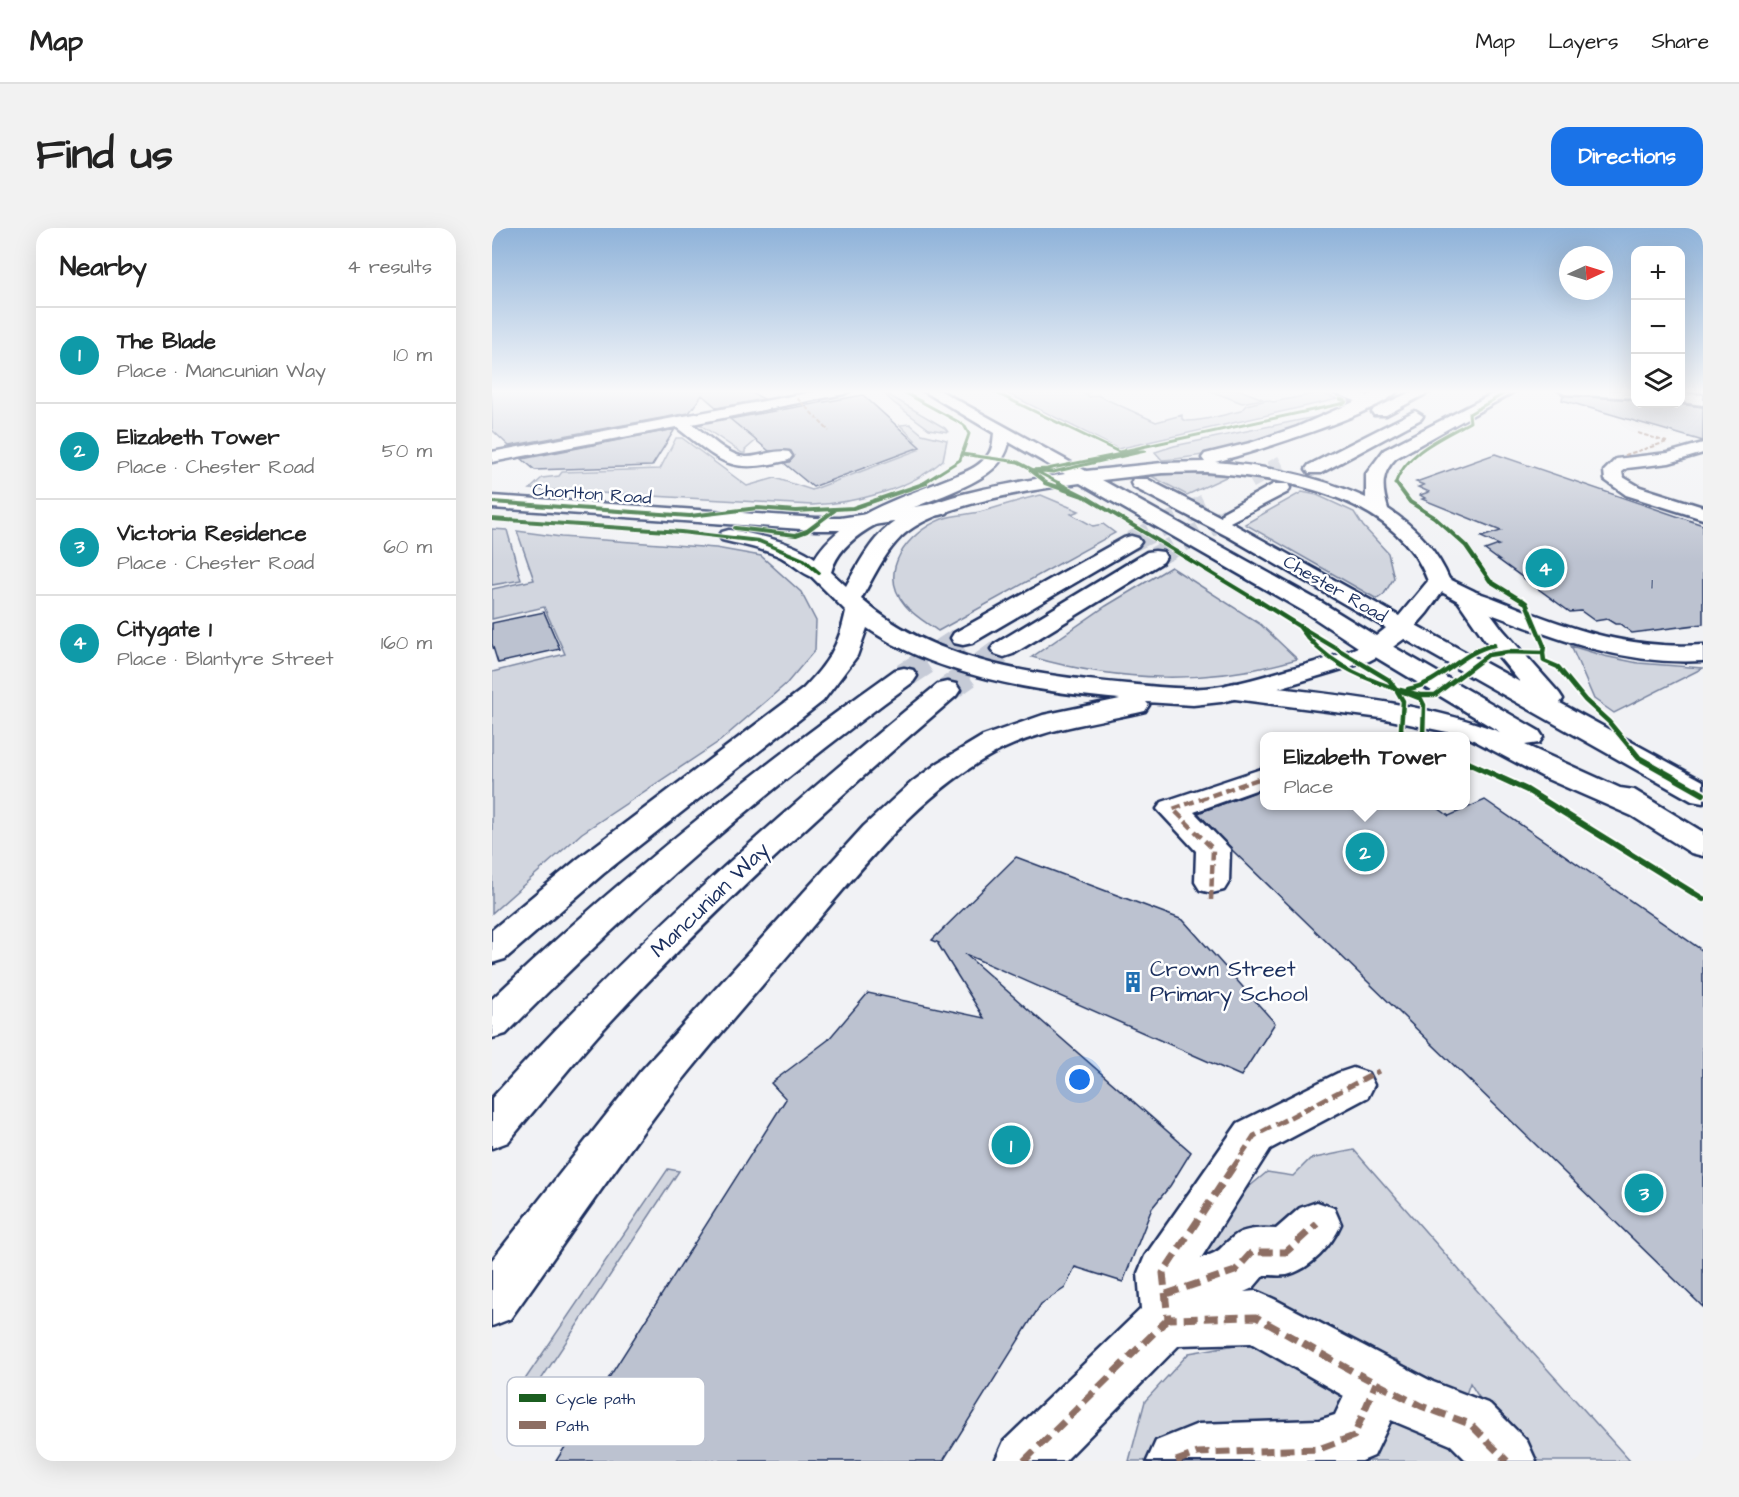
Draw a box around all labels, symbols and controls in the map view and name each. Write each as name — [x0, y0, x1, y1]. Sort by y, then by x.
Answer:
text: Map — [30, 22, 83, 61]
text: Map — [1475, 27, 1515, 56]
text: Layers — [1548, 27, 1618, 56]
text: Share — [1651, 27, 1709, 56]
text: Find us — [36, 127, 173, 185]
button: Directions — [1551, 127, 1703, 186]
north arrow — [1559, 246, 1613, 300]
map controls — [1631, 246, 1685, 408]
button: + — [1631, 246, 1685, 300]
text: Nearby — [60, 249, 147, 285]
text: 4 results — [347, 253, 432, 281]
button: − — [1631, 300, 1685, 354]
text: The Blade — [117, 326, 216, 357]
text: 1 — [78, 341, 81, 369]
text: 10 m — [393, 341, 432, 369]
button: layers — [1631, 354, 1685, 408]
text: Place · Mancunian Way — [117, 357, 326, 385]
text: Elizabeth Tower — [117, 422, 280, 453]
text: 2 — [74, 437, 85, 465]
text: 50 m — [382, 437, 432, 465]
text: Place · Chester Road — [117, 453, 314, 481]
street label: Chorlton Road — [532, 477, 652, 511]
text: Victoria Residence — [117, 518, 307, 549]
text: 3 — [74, 533, 85, 561]
text: 60 m — [383, 533, 432, 561]
pin: 4 — [1526, 546, 1564, 590]
text: Place · Chester Road — [117, 549, 314, 577]
street label: Chester Road — [1279, 549, 1391, 629]
house number: 1 — [1651, 573, 1653, 595]
text: Citygate 1 — [117, 614, 212, 645]
text: 4 — [73, 629, 86, 657]
text: 160 m — [381, 629, 432, 657]
text: Place · Blantyre Street — [117, 645, 334, 673]
popup — [1260, 732, 1470, 810]
text: Elizabeth Tower — [1284, 742, 1446, 773]
text: Place — [1284, 773, 1333, 801]
pin: 2 — [1346, 830, 1384, 874]
street label: Mancunian Way — [644, 835, 777, 966]
place label: Crown Street Primary School — [1150, 954, 1308, 1011]
building icon: Crown Street Primary School — [1121, 970, 1145, 994]
your location — [1065, 1065, 1094, 1094]
pin: 1 — [992, 1122, 1030, 1168]
pin: 3 — [1624, 1170, 1664, 1216]
legend — [507, 1377, 705, 1446]
text: Cycle path — [556, 1388, 635, 1411]
text: Path — [556, 1415, 589, 1437]

